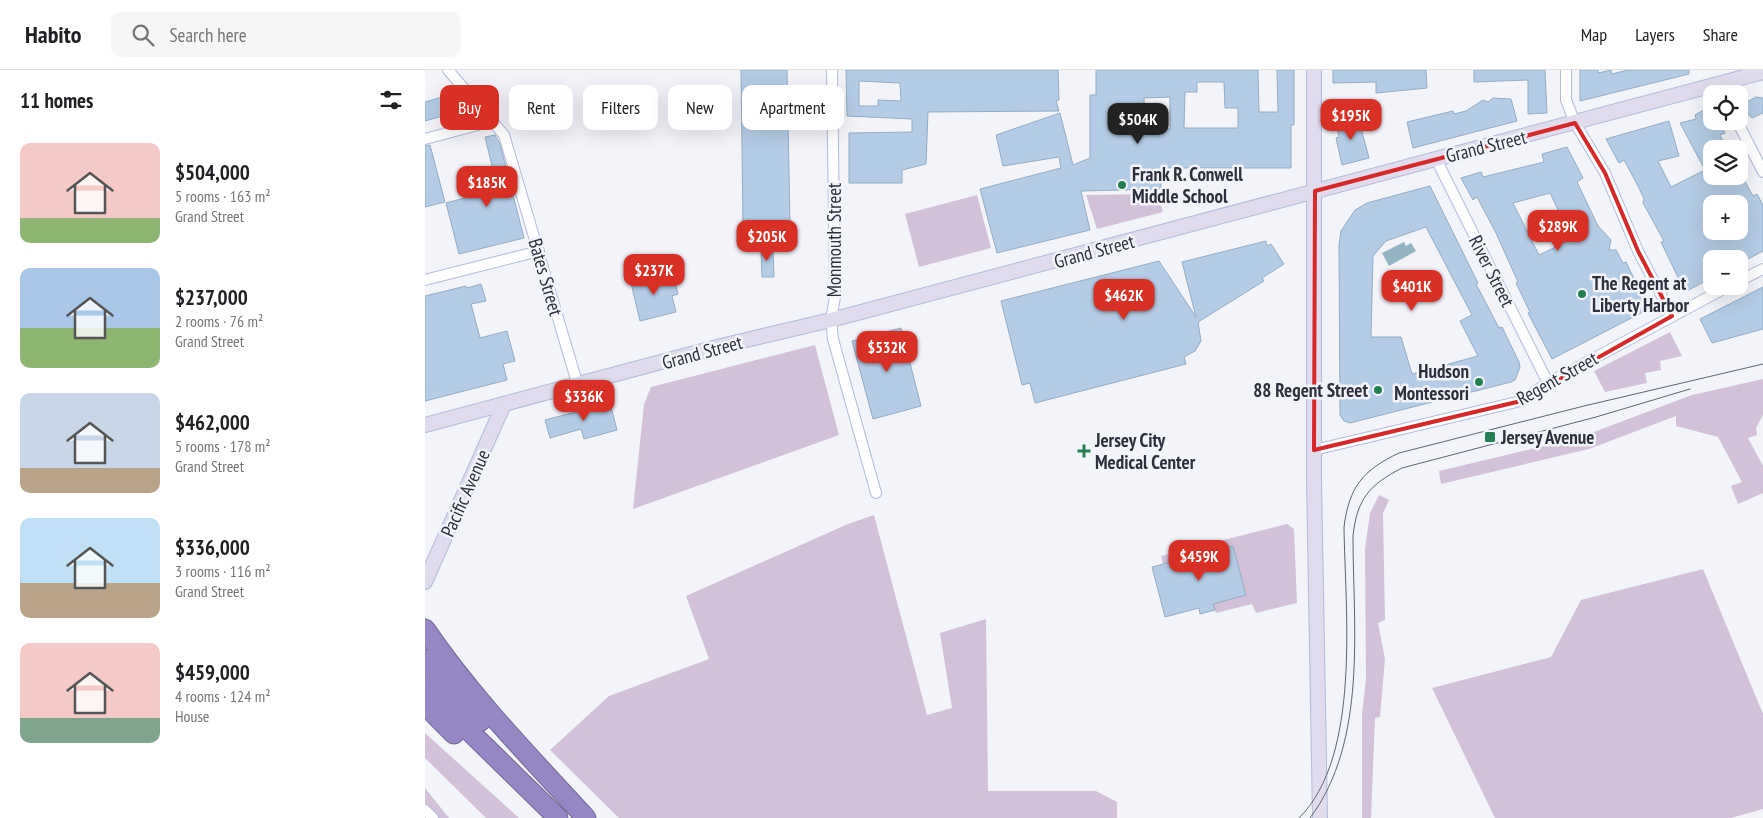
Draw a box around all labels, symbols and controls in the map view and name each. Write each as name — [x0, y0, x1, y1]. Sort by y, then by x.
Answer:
search box — [111, 12, 461, 57]
text: Habito — [25, 19, 81, 50]
icon: search — [129, 21, 157, 49]
text: Search here — [169, 23, 247, 47]
text: Map — [1581, 23, 1607, 46]
text: Layers — [1635, 23, 1675, 46]
text: Share — [1703, 23, 1738, 46]
chip: Buy — [440, 85, 499, 130]
chip: Rent — [509, 85, 573, 130]
chip: Filters — [583, 85, 658, 130]
chip: New — [668, 85, 732, 130]
chip: Apartment — [742, 85, 844, 130]
map controls — [1703, 85, 1748, 295]
button: locate — [1703, 85, 1748, 130]
icon: filters — [377, 86, 405, 114]
text: 11 homes — [20, 87, 93, 114]
pin: $195K — [1316, 98, 1386, 141]
pin: $504K — [1103, 102, 1173, 145]
text: $195K — [1332, 105, 1370, 125]
text: $504K — [1119, 109, 1157, 129]
street label: Grand Street — [1443, 124, 1529, 168]
button: layers — [1703, 140, 1748, 185]
text: $504,000 — [175, 159, 250, 186]
place label: Frank R. Conwell Middle School — [1132, 162, 1243, 208]
icon: home — [60, 163, 120, 223]
pin: $185K — [452, 166, 522, 208]
text: $185K — [468, 172, 506, 192]
marker: Frank R. Conwell Middle School — [1116, 179, 1128, 191]
street label: Monmouth Street — [822, 182, 846, 297]
text: 5 rooms · 163 m² — [175, 186, 271, 206]
button: + — [1703, 195, 1748, 240]
text: Grand Street — [175, 206, 244, 226]
pin: $289K — [1523, 210, 1593, 252]
text: $289K — [1539, 216, 1577, 236]
pin: $205K — [732, 220, 802, 262]
text: $205K — [748, 226, 786, 246]
street label: Grand Street — [1051, 229, 1137, 273]
street label: River Street — [1464, 231, 1521, 311]
street label: Bates Street — [524, 236, 569, 319]
button: − — [1703, 250, 1748, 295]
pin: $237K — [619, 254, 689, 296]
text: $237K — [635, 260, 673, 280]
pin: $401K — [1377, 270, 1447, 312]
place label: The Regent at Liberty Harbor — [1592, 271, 1689, 317]
text: $401K — [1393, 276, 1431, 296]
pin: $462K — [1089, 278, 1159, 321]
text: $237,000 — [175, 284, 248, 311]
text: $462K — [1105, 285, 1143, 305]
icon: home — [60, 288, 120, 348]
marker: The Regent at Liberty Harbor — [1576, 288, 1588, 300]
text: 2 rooms · 76 m² — [175, 311, 263, 331]
street label: Grand Street — [659, 330, 745, 374]
pin: $532K — [852, 330, 922, 373]
text: Grand Street — [175, 331, 244, 351]
text: $532K — [868, 337, 906, 357]
street label: Regent Street — [1512, 346, 1602, 410]
place label: Hudson Montessori — [1394, 359, 1469, 405]
marker: Hudson Montessori — [1473, 376, 1485, 388]
place label: 88 Regent Street — [1253, 378, 1368, 402]
pin: $336K — [549, 380, 619, 422]
marker: 88 Regent Street — [1372, 384, 1384, 396]
text: $336K — [565, 386, 603, 406]
text: $462,000 — [175, 409, 250, 436]
icon: home — [60, 413, 120, 473]
place label: Jersey Avenue — [1500, 425, 1594, 449]
place label: Jersey City Medical Center — [1094, 428, 1196, 474]
marker: Jersey Avenue — [1483, 430, 1497, 444]
text: 5 rooms · 178 m² — [175, 436, 271, 456]
marker: Jersey City Medical Center — [1077, 444, 1091, 458]
street label: Pacific Avenue — [435, 446, 495, 540]
text: Grand Street — [175, 456, 244, 476]
text: $336,000 — [175, 534, 250, 561]
icon: home — [60, 538, 120, 598]
pin: $459K — [1164, 540, 1234, 582]
text: $459K — [1180, 546, 1218, 566]
text: 3 rooms · 116 m² — [175, 561, 271, 581]
text: Grand Street — [175, 581, 244, 601]
text: $459,000 — [175, 659, 250, 686]
icon: home — [60, 663, 120, 723]
text: 4 rooms · 124 m² — [175, 686, 271, 706]
text: House — [175, 706, 209, 726]

